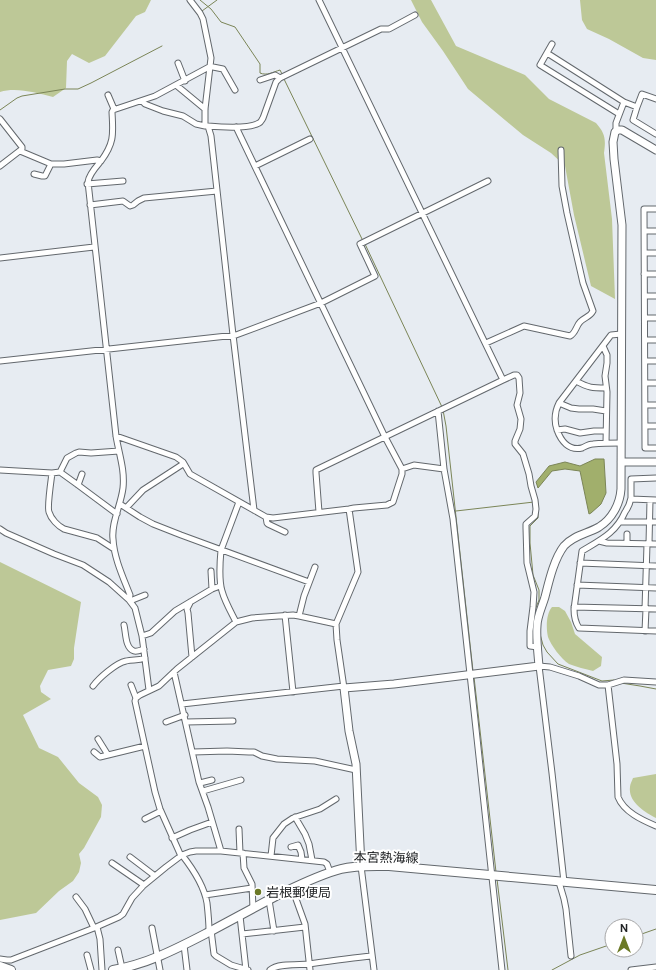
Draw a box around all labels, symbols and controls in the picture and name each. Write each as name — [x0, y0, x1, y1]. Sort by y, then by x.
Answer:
street label: 本宮熱海線 — [353, 848, 419, 867]
place label: 岩根郵便局 — [266, 884, 331, 901]
marker: 岩根郵便局 — [253, 887, 263, 897]
north arrow — [604, 918, 644, 958]
text: N — [620, 921, 628, 935]

